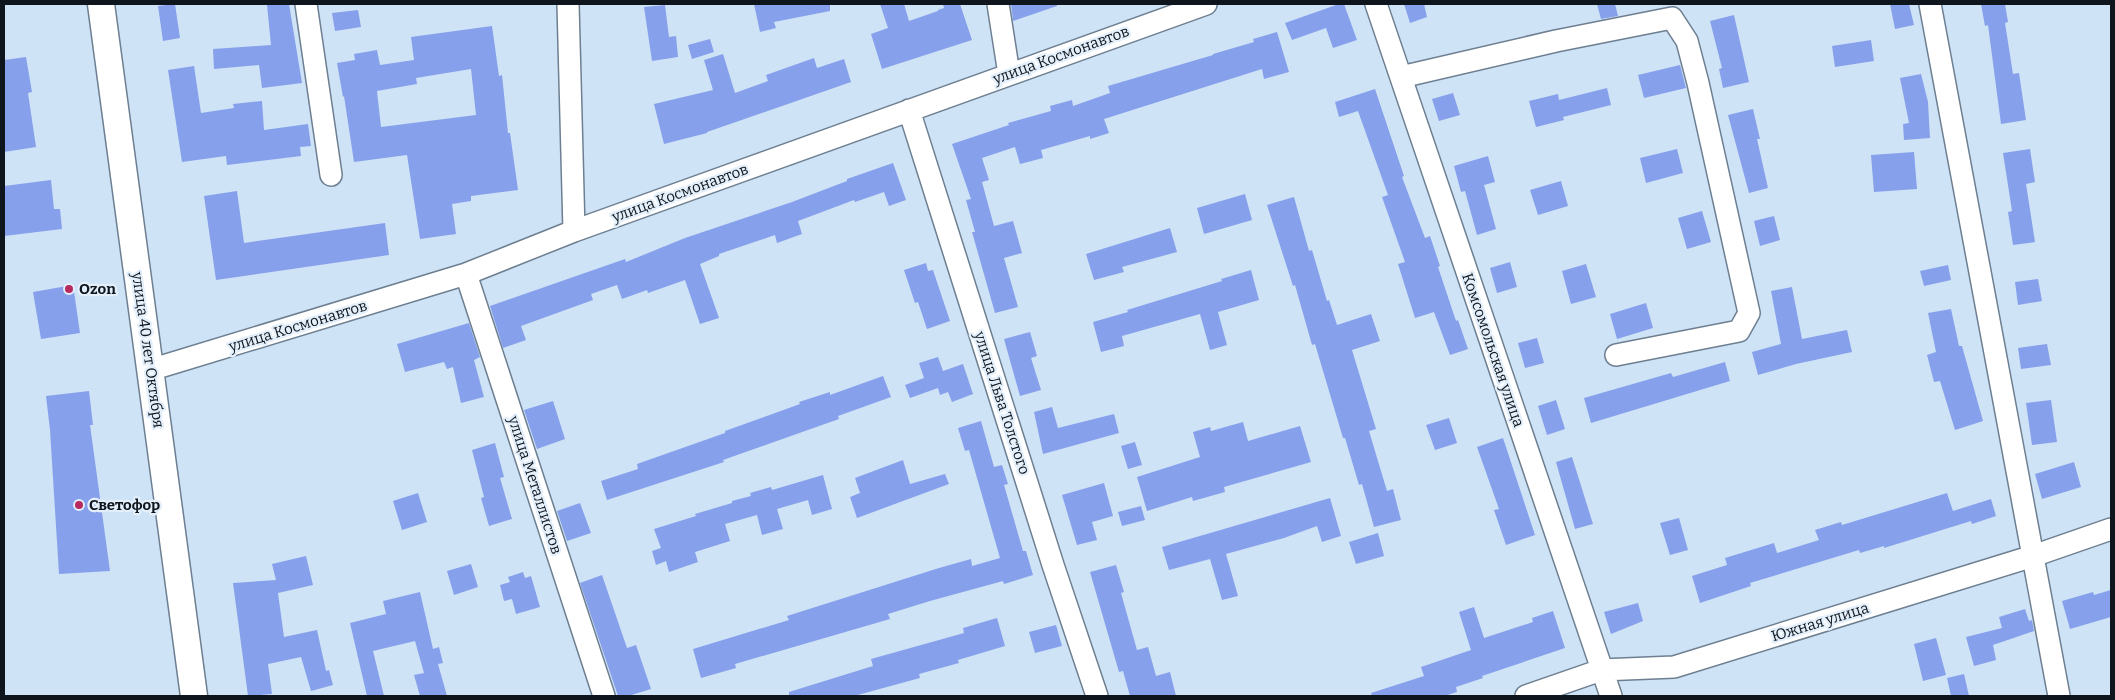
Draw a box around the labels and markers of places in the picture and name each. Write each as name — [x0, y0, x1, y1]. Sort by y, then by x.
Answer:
place label: Ozon — [79, 280, 116, 298]
marker: Ozon — [63, 283, 75, 295]
place label: Светофор — [89, 496, 160, 514]
marker: Светофор — [73, 499, 85, 511]

